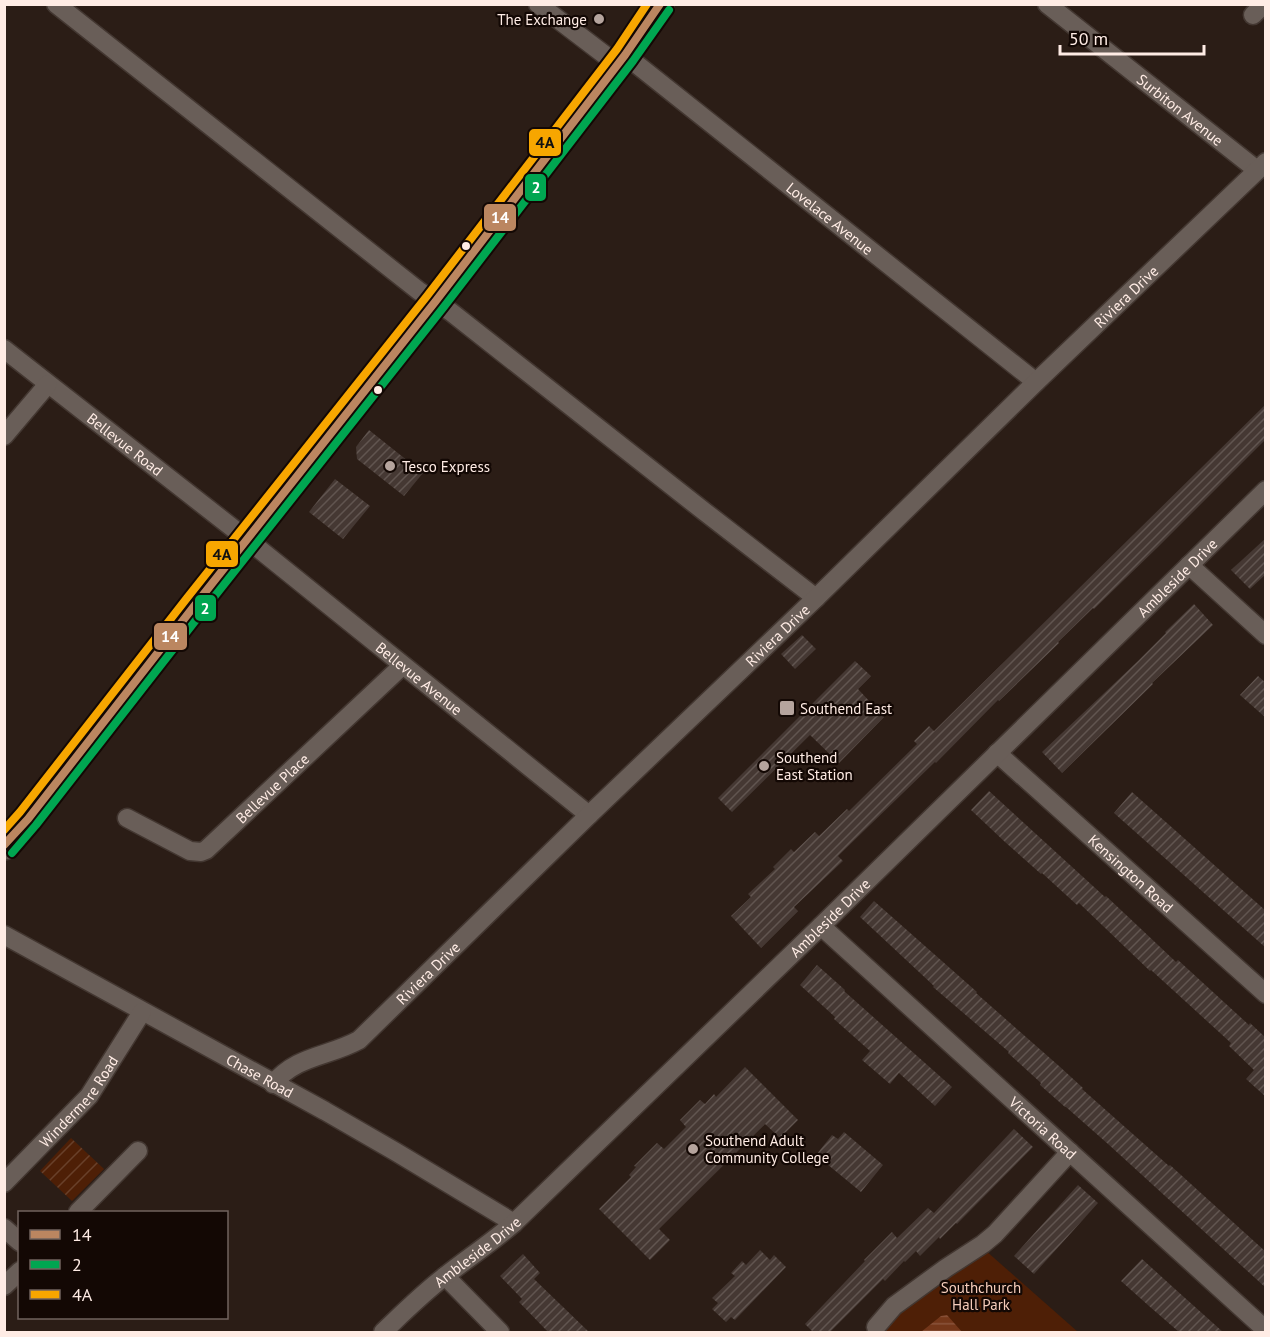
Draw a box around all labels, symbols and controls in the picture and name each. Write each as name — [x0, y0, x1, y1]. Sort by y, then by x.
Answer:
place label: The Exchange — [497, 10, 587, 29]
marker: The Exchange — [592, 12, 606, 26]
scale bar — [1060, 18, 1204, 56]
text: 50 m — [1069, 27, 1108, 50]
street label: Surbiton Avenue — [1133, 69, 1227, 149]
line badge: 4A — [528, 128, 562, 157]
text: 4A — [536, 132, 555, 152]
line badge: 2 — [524, 173, 547, 202]
text: 2 — [531, 177, 541, 197]
street label: Lovelace Avenue — [783, 178, 877, 258]
line badge: 14 — [483, 203, 517, 232]
text: 14 — [491, 207, 509, 227]
unlabelled marker — [460, 240, 472, 252]
street label: Riviera Drive — [1089, 261, 1162, 331]
unlabelled marker — [372, 384, 384, 396]
street label: Bellevue Road — [83, 408, 167, 480]
place label: Tesco Express — [402, 457, 490, 476]
marker: Tesco Express — [383, 459, 397, 473]
street label: Ambleside Drive — [1133, 534, 1221, 621]
line badge: 4A — [205, 540, 239, 568]
text: 4A — [213, 544, 232, 564]
line badge: 2 — [194, 594, 217, 622]
text: 2 — [200, 598, 210, 618]
street label: Riviera Drive — [741, 600, 813, 670]
line badge: 14 — [153, 622, 188, 651]
text: 14 — [161, 626, 179, 646]
street label: Bellevue Avenue — [372, 638, 467, 719]
marker: Southend East — [778, 699, 796, 717]
place label: Southend East — [800, 699, 892, 718]
place label: Southend East Station — [776, 748, 853, 784]
street label: Bellevue Place — [231, 749, 313, 827]
marker: Southend East Station — [757, 759, 771, 773]
street label: Kensington Road — [1085, 830, 1178, 916]
street label: Ambleside Drive — [786, 874, 874, 961]
street label: Riviera Drive — [392, 937, 464, 1008]
street label: Chase Road — [223, 1049, 297, 1102]
street label: Windermere Road — [35, 1052, 122, 1151]
street label: Victoria Road — [1005, 1091, 1081, 1163]
place label: Southend Adult Community College — [705, 1131, 829, 1167]
marker: Southend Adult Community College — [686, 1142, 700, 1156]
legend — [18, 1211, 228, 1319]
street label: Ambleside Drive — [430, 1212, 525, 1291]
text: 14 — [72, 1223, 92, 1246]
text: 2 — [72, 1253, 82, 1276]
park label: Southchurch Hall Park — [941, 1278, 1021, 1314]
text: 4A — [72, 1283, 93, 1306]

